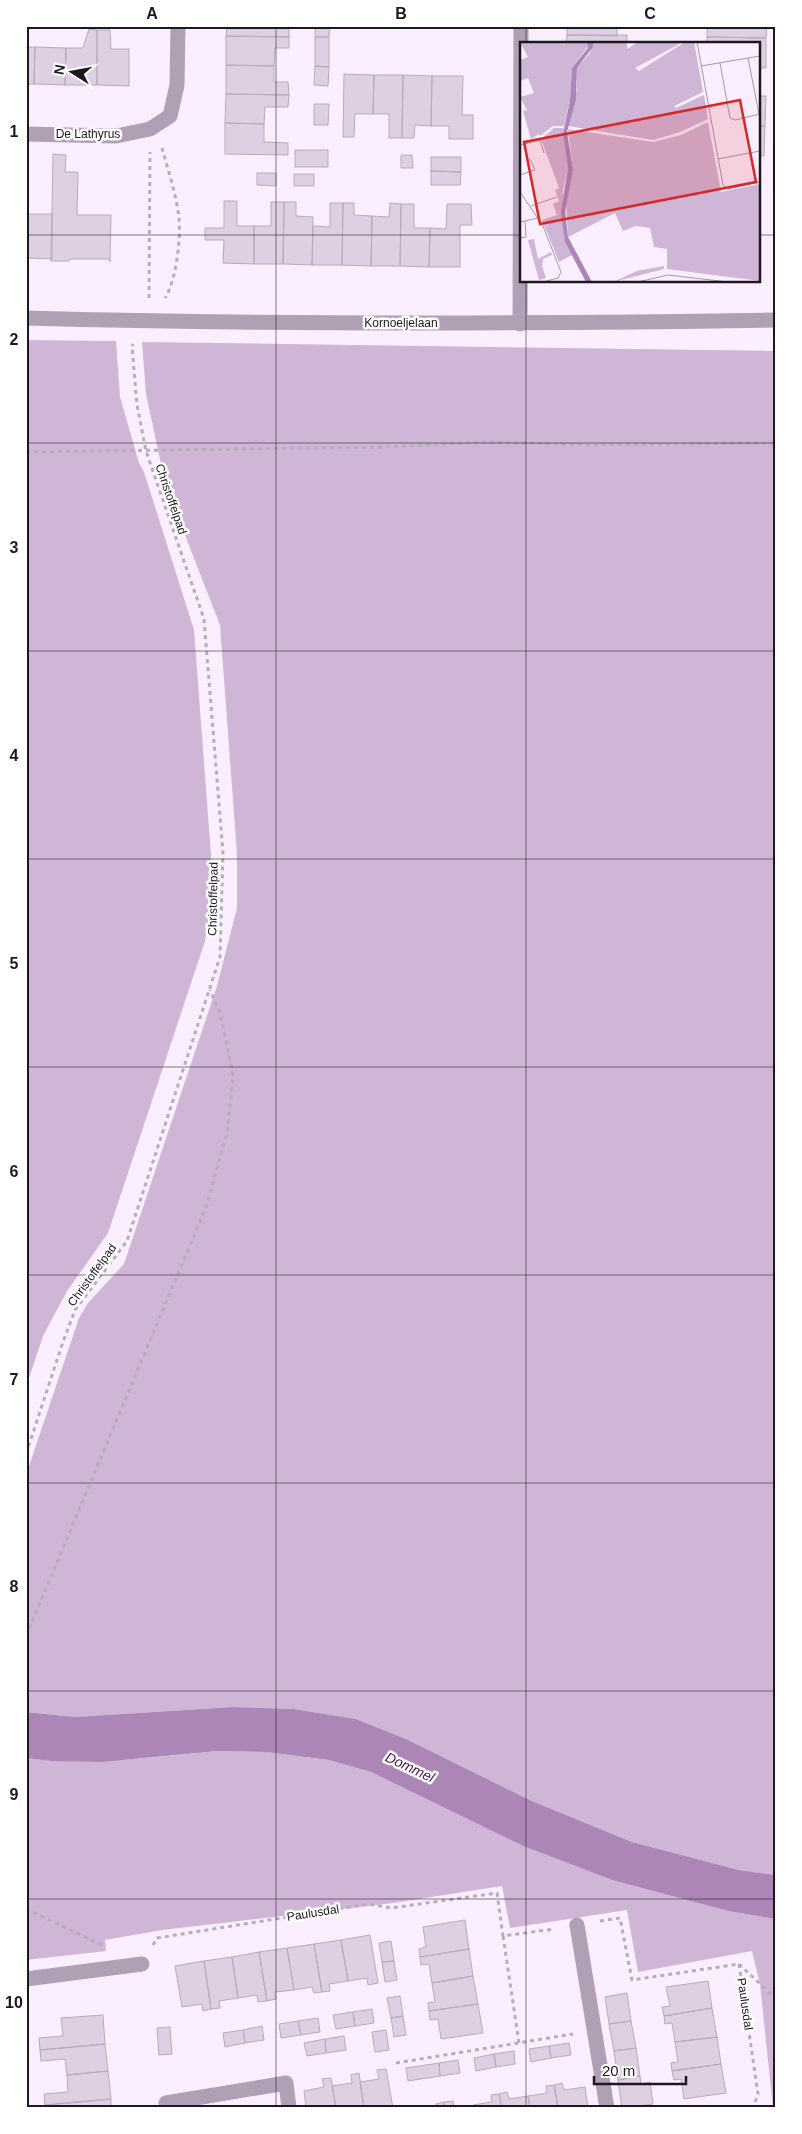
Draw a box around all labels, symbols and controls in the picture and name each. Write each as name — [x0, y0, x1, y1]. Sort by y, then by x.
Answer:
text: A — [146, 5, 158, 22]
text: B — [395, 5, 407, 22]
text: C — [644, 5, 656, 22]
inset map — [520, 42, 760, 282]
north arrow — [48, 48, 98, 98]
text: N — [50, 63, 68, 76]
text: 1 — [10, 123, 19, 140]
street label: De Lathyrus — [56, 127, 120, 141]
street label: Kornoeljelaan — [364, 316, 438, 330]
text: 2 — [10, 331, 19, 348]
street label: Christoffelpad — [152, 462, 190, 536]
text: 3 — [10, 539, 19, 556]
text: 4 — [10, 747, 19, 764]
street label: Christoffelpad — [205, 862, 221, 936]
text: 5 — [10, 955, 19, 972]
text: 6 — [10, 1163, 19, 1180]
street label: Christoffelpad — [65, 1241, 119, 1309]
text: 7 — [10, 1371, 19, 1388]
text: 8 — [10, 1578, 19, 1595]
water label: Dommel — [383, 1749, 438, 1786]
text: 9 — [10, 1786, 19, 1803]
street label: Paulusdal — [286, 1902, 340, 1924]
street label: Paulusdal — [734, 1977, 756, 2031]
text: 10 — [5, 1994, 23, 2011]
scale bar — [594, 2054, 687, 2086]
text: 20 m — [602, 2062, 635, 2079]

